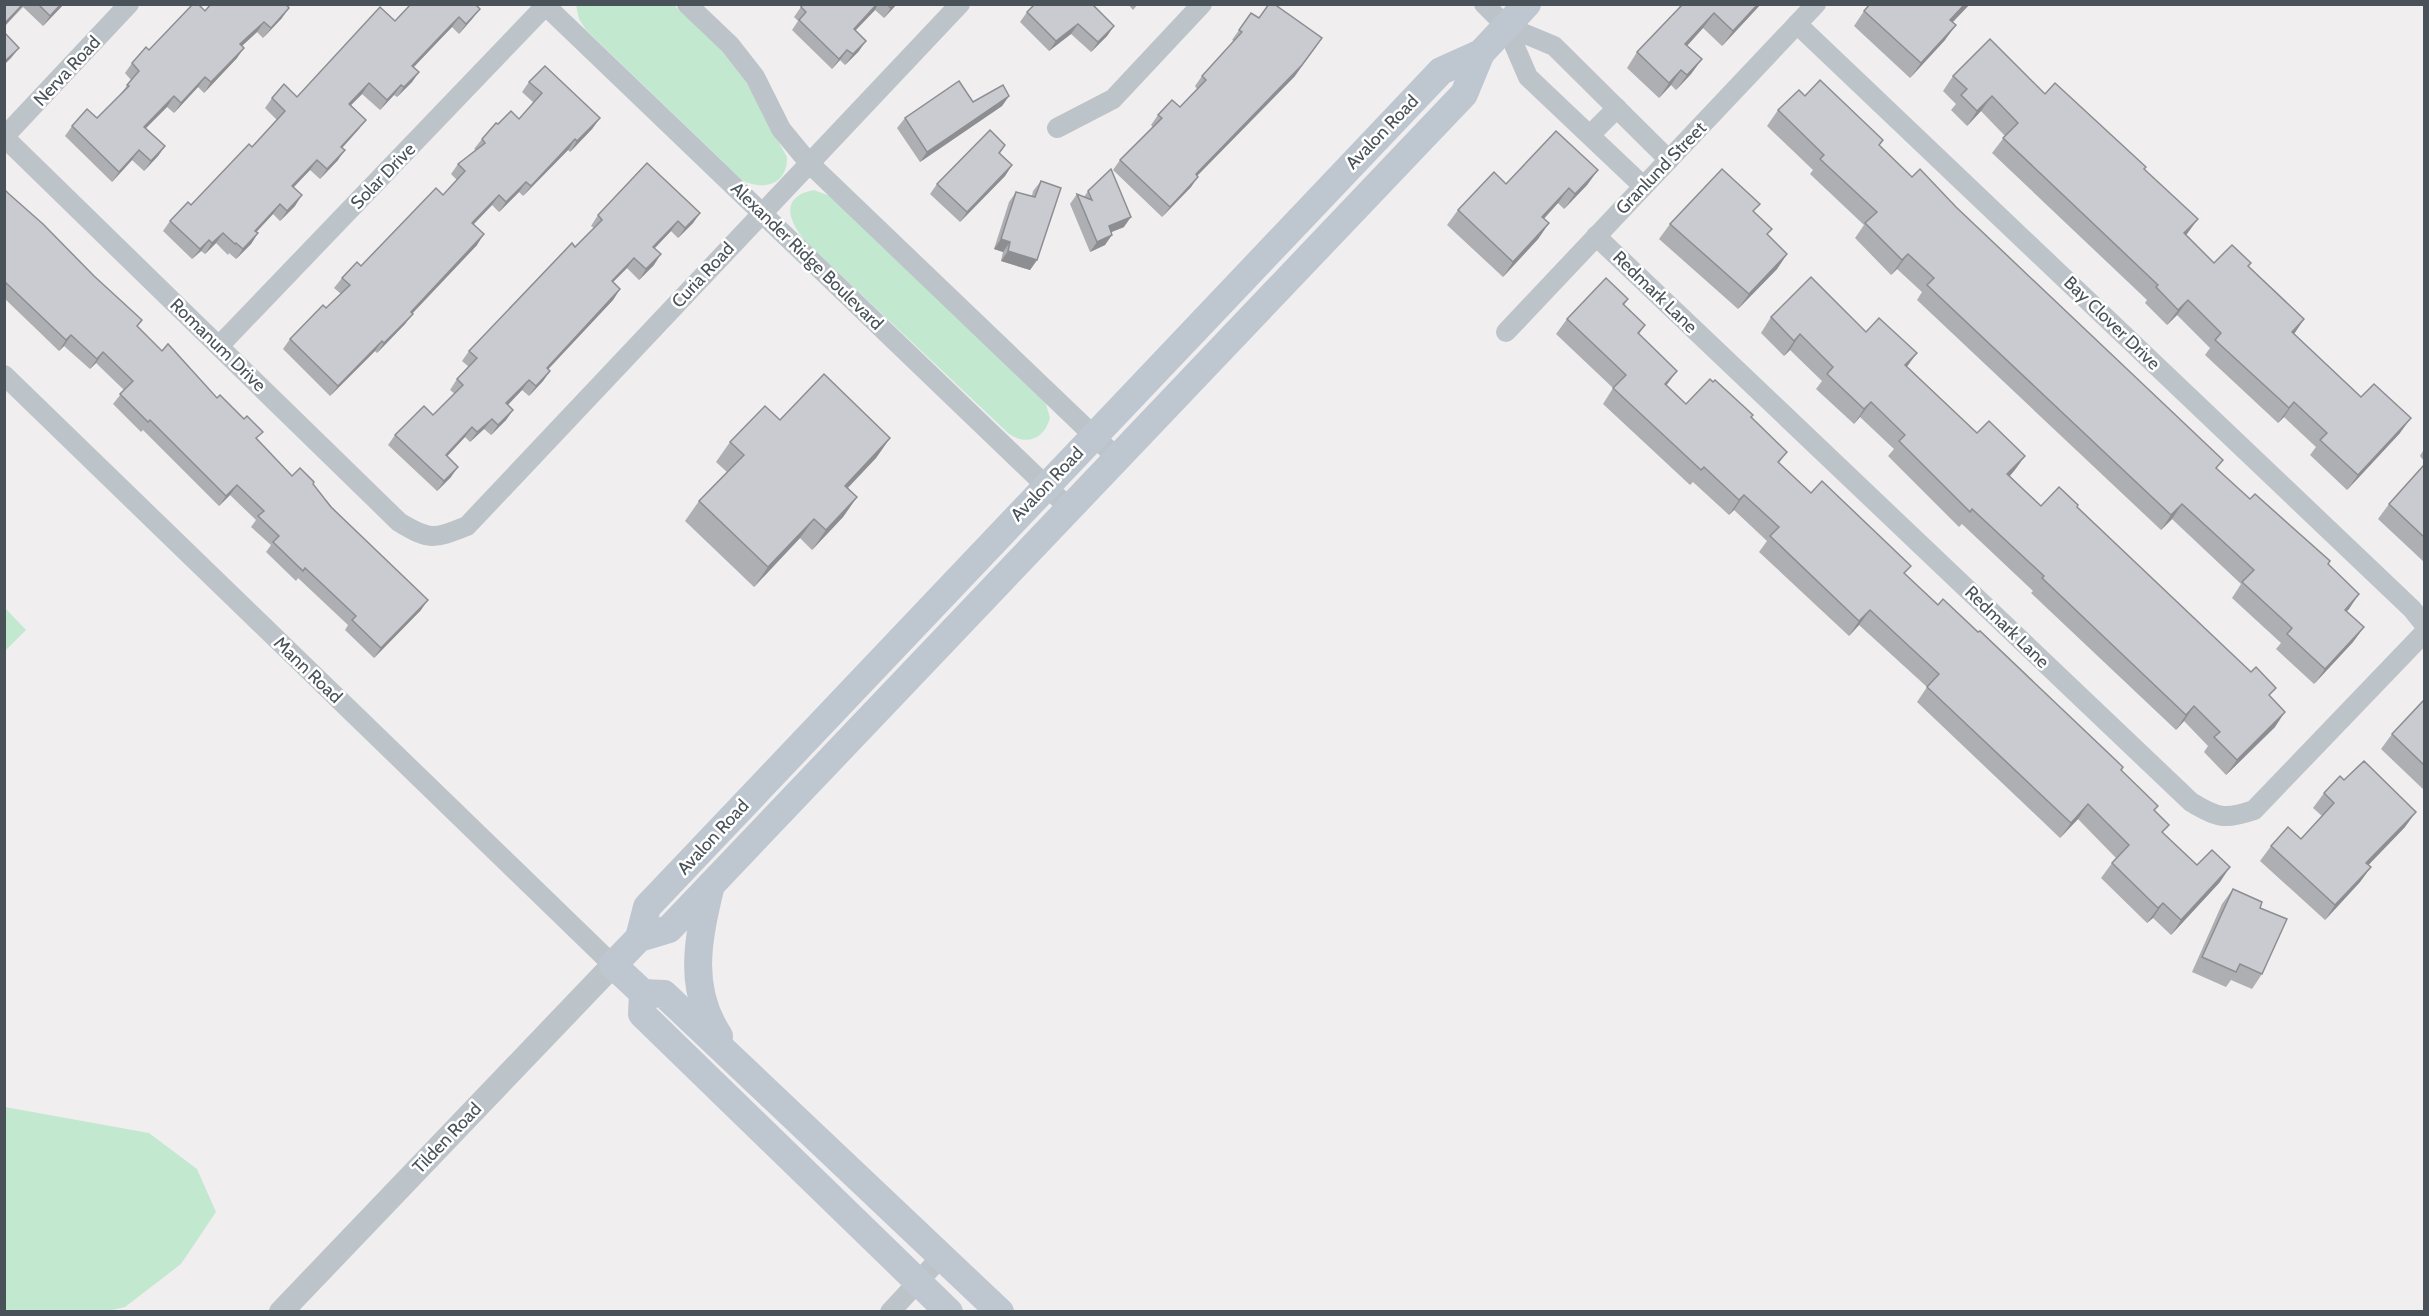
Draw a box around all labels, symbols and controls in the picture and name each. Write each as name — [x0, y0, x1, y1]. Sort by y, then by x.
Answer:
street label: Nerva Road — [29, 31, 105, 111]
street label: Avalon Road — [1341, 90, 1423, 174]
street label: Granlund Street — [1611, 117, 1711, 219]
street label: Solar Drive — [346, 138, 420, 214]
street label: Alexander Ridge Boulevard — [726, 177, 888, 335]
street label: Curia Road — [667, 238, 739, 312]
street label: Redmark Lane — [1608, 246, 1702, 338]
street label: Bay Clover Drive — [2059, 272, 2165, 374]
street label: Romanum Drive — [166, 294, 270, 396]
street label: Avalon Road — [1006, 442, 1088, 526]
street label: Redmark Lane — [1960, 581, 2054, 673]
street label: Mann Road — [269, 632, 347, 708]
street label: Avalon Road — [673, 795, 753, 879]
street label: Tilden Road — [408, 1098, 486, 1178]

